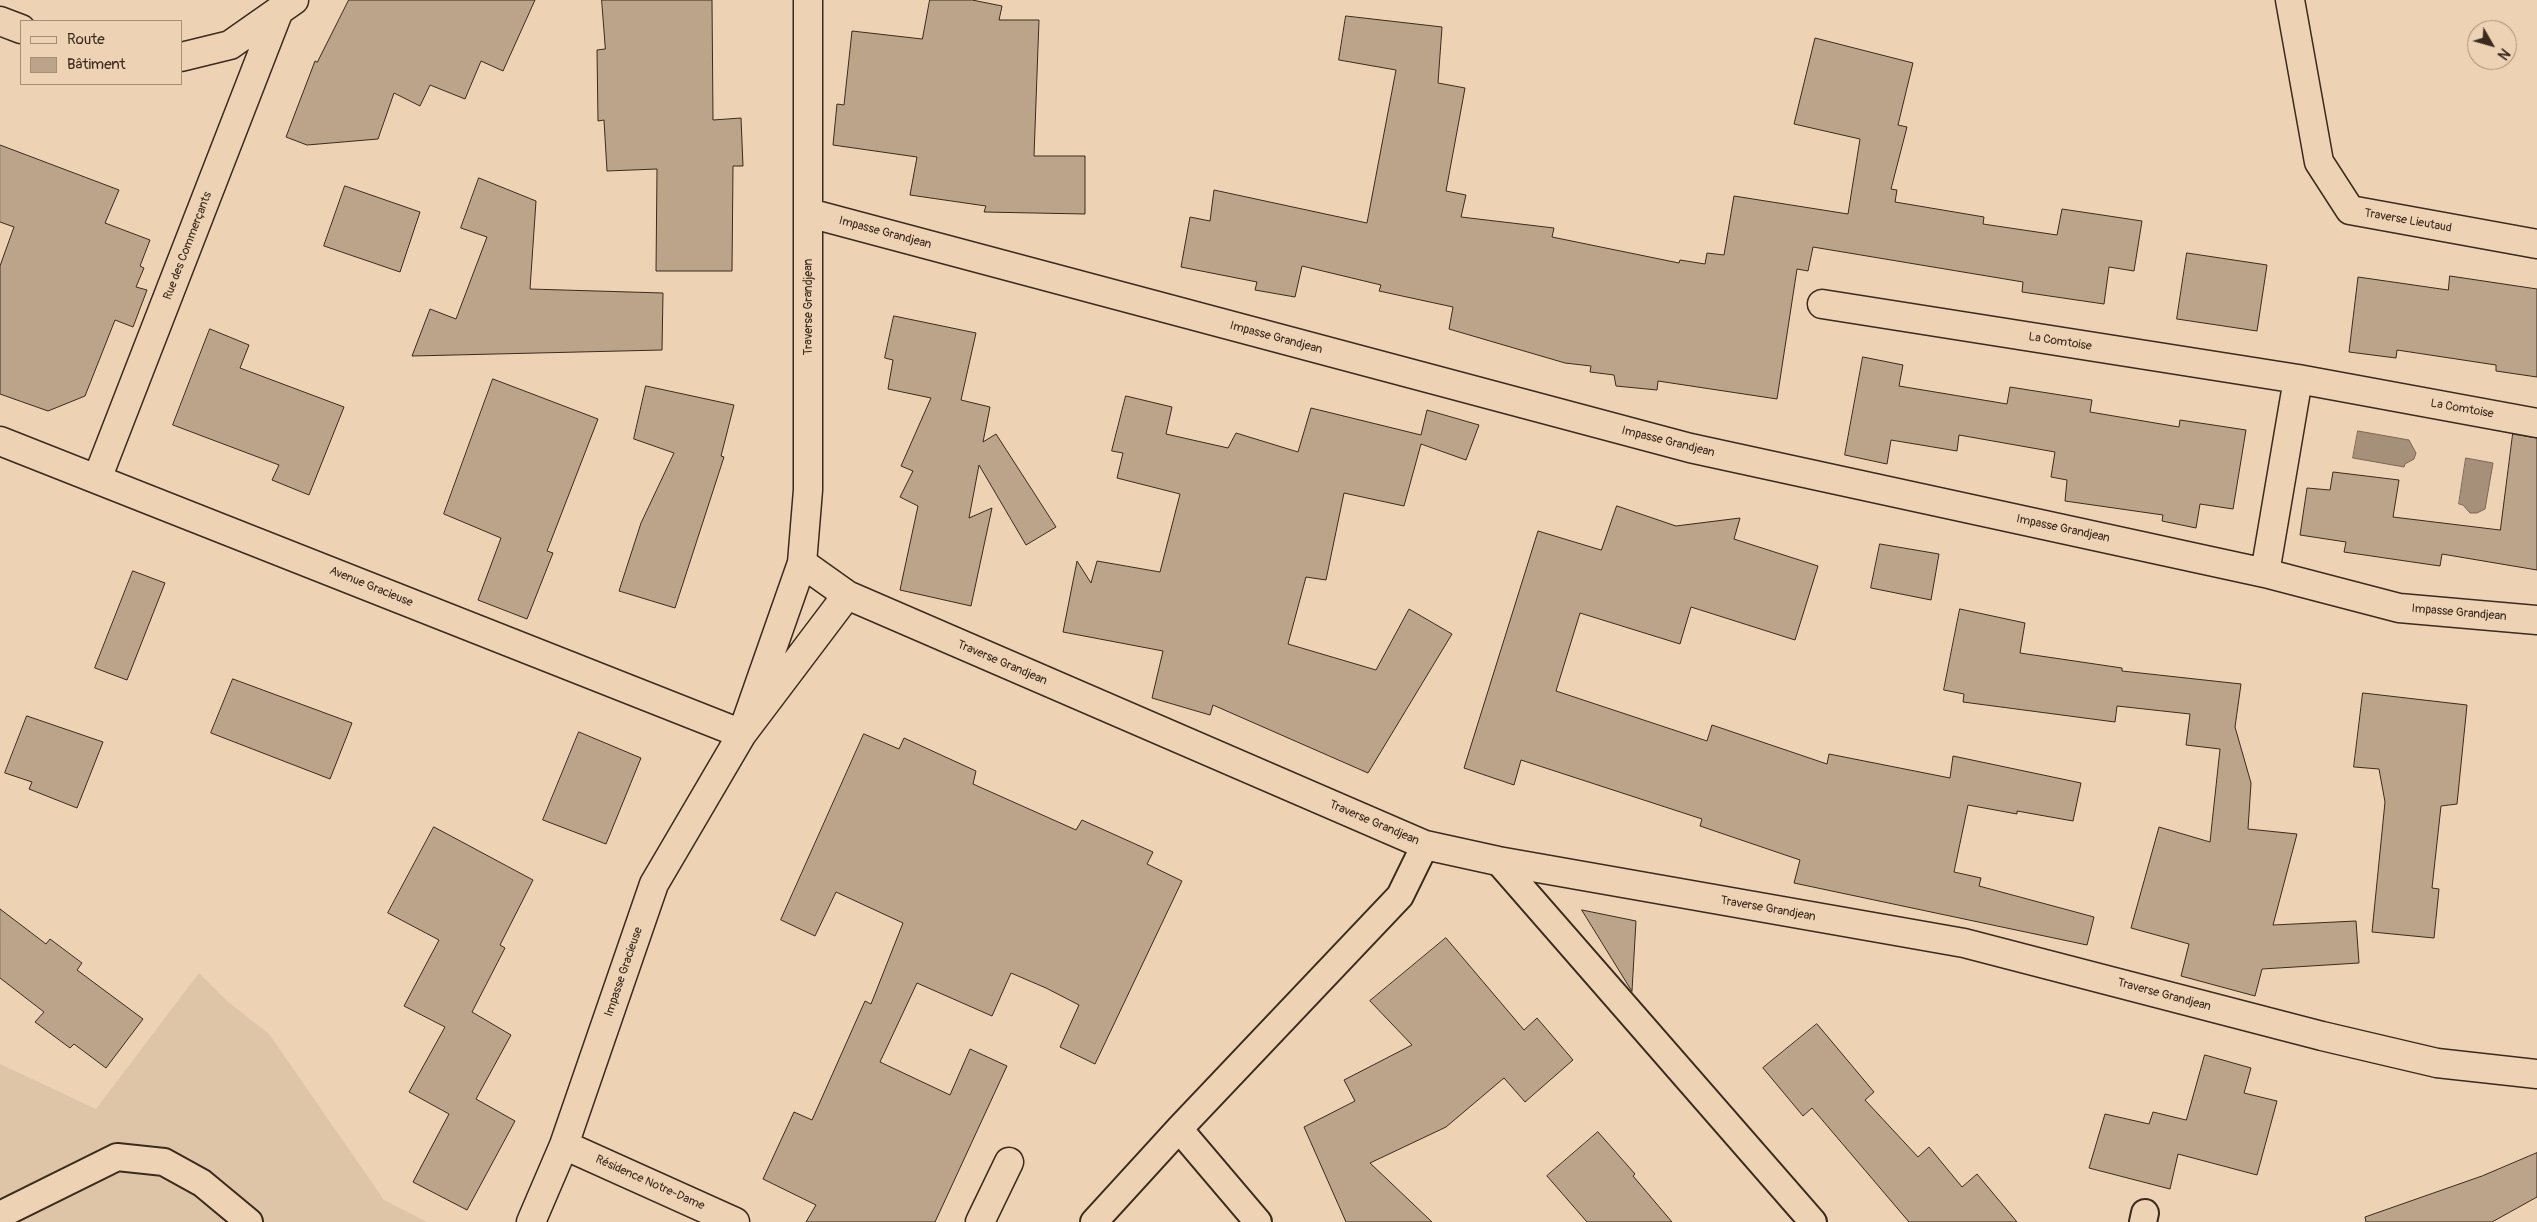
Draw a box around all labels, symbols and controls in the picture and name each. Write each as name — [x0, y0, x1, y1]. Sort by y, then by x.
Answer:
legend — [20, 20, 182, 85]
north arrow — [2467, 20, 2517, 70]
text: Route — [67, 30, 105, 49]
text: N — [2494, 45, 2513, 63]
text: Bâtiment — [67, 55, 126, 74]
street label: Rue des Commerçants — [161, 190, 215, 302]
street label: Traverse Lieutaud — [2363, 206, 2453, 236]
street label: Impasse Grandjean — [837, 214, 933, 252]
street label: Traverse Grandjean — [802, 259, 816, 355]
street label: Impasse Grandjean — [1228, 319, 1324, 357]
street label: La Comtoise — [2027, 330, 2093, 354]
street label: La Comtoise — [2429, 396, 2495, 422]
street label: Impasse Grandjean — [1620, 423, 1716, 461]
street label: Impasse Grandjean — [2015, 512, 2111, 546]
street label: Avenue Gracieuse — [327, 564, 415, 610]
street label: Impasse Grandjean — [2411, 602, 2507, 624]
street label: Traverse Grandjean — [955, 638, 1049, 688]
street label: Traverse Grandjean — [1327, 798, 1421, 848]
street label: Traverse Grandjean — [1719, 894, 1817, 924]
street label: Impasse Gracieuse — [602, 925, 646, 1019]
street label: Traverse Grandjean — [2116, 976, 2212, 1014]
street label: Résidence Notre-Dame — [593, 1152, 707, 1214]

